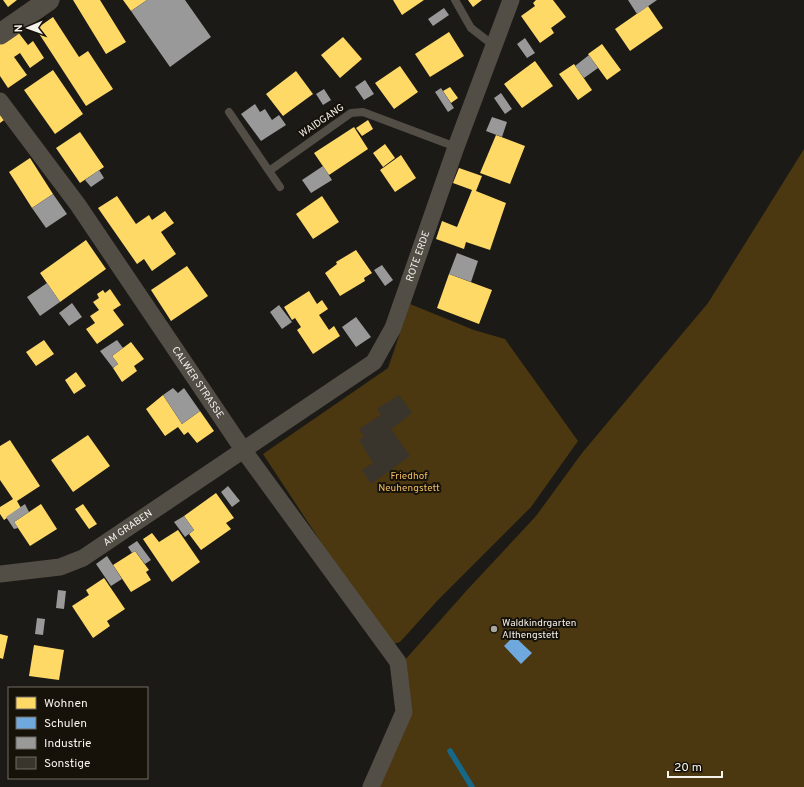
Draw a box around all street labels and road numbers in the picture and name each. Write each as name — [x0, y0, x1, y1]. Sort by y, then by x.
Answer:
street label: WAIDGANG — [297, 101, 347, 141]
street label: ROTE ERDE — [403, 229, 433, 283]
street label: CALWER STRASSE — [169, 344, 227, 421]
street label: AM GRABEN — [101, 507, 155, 549]

